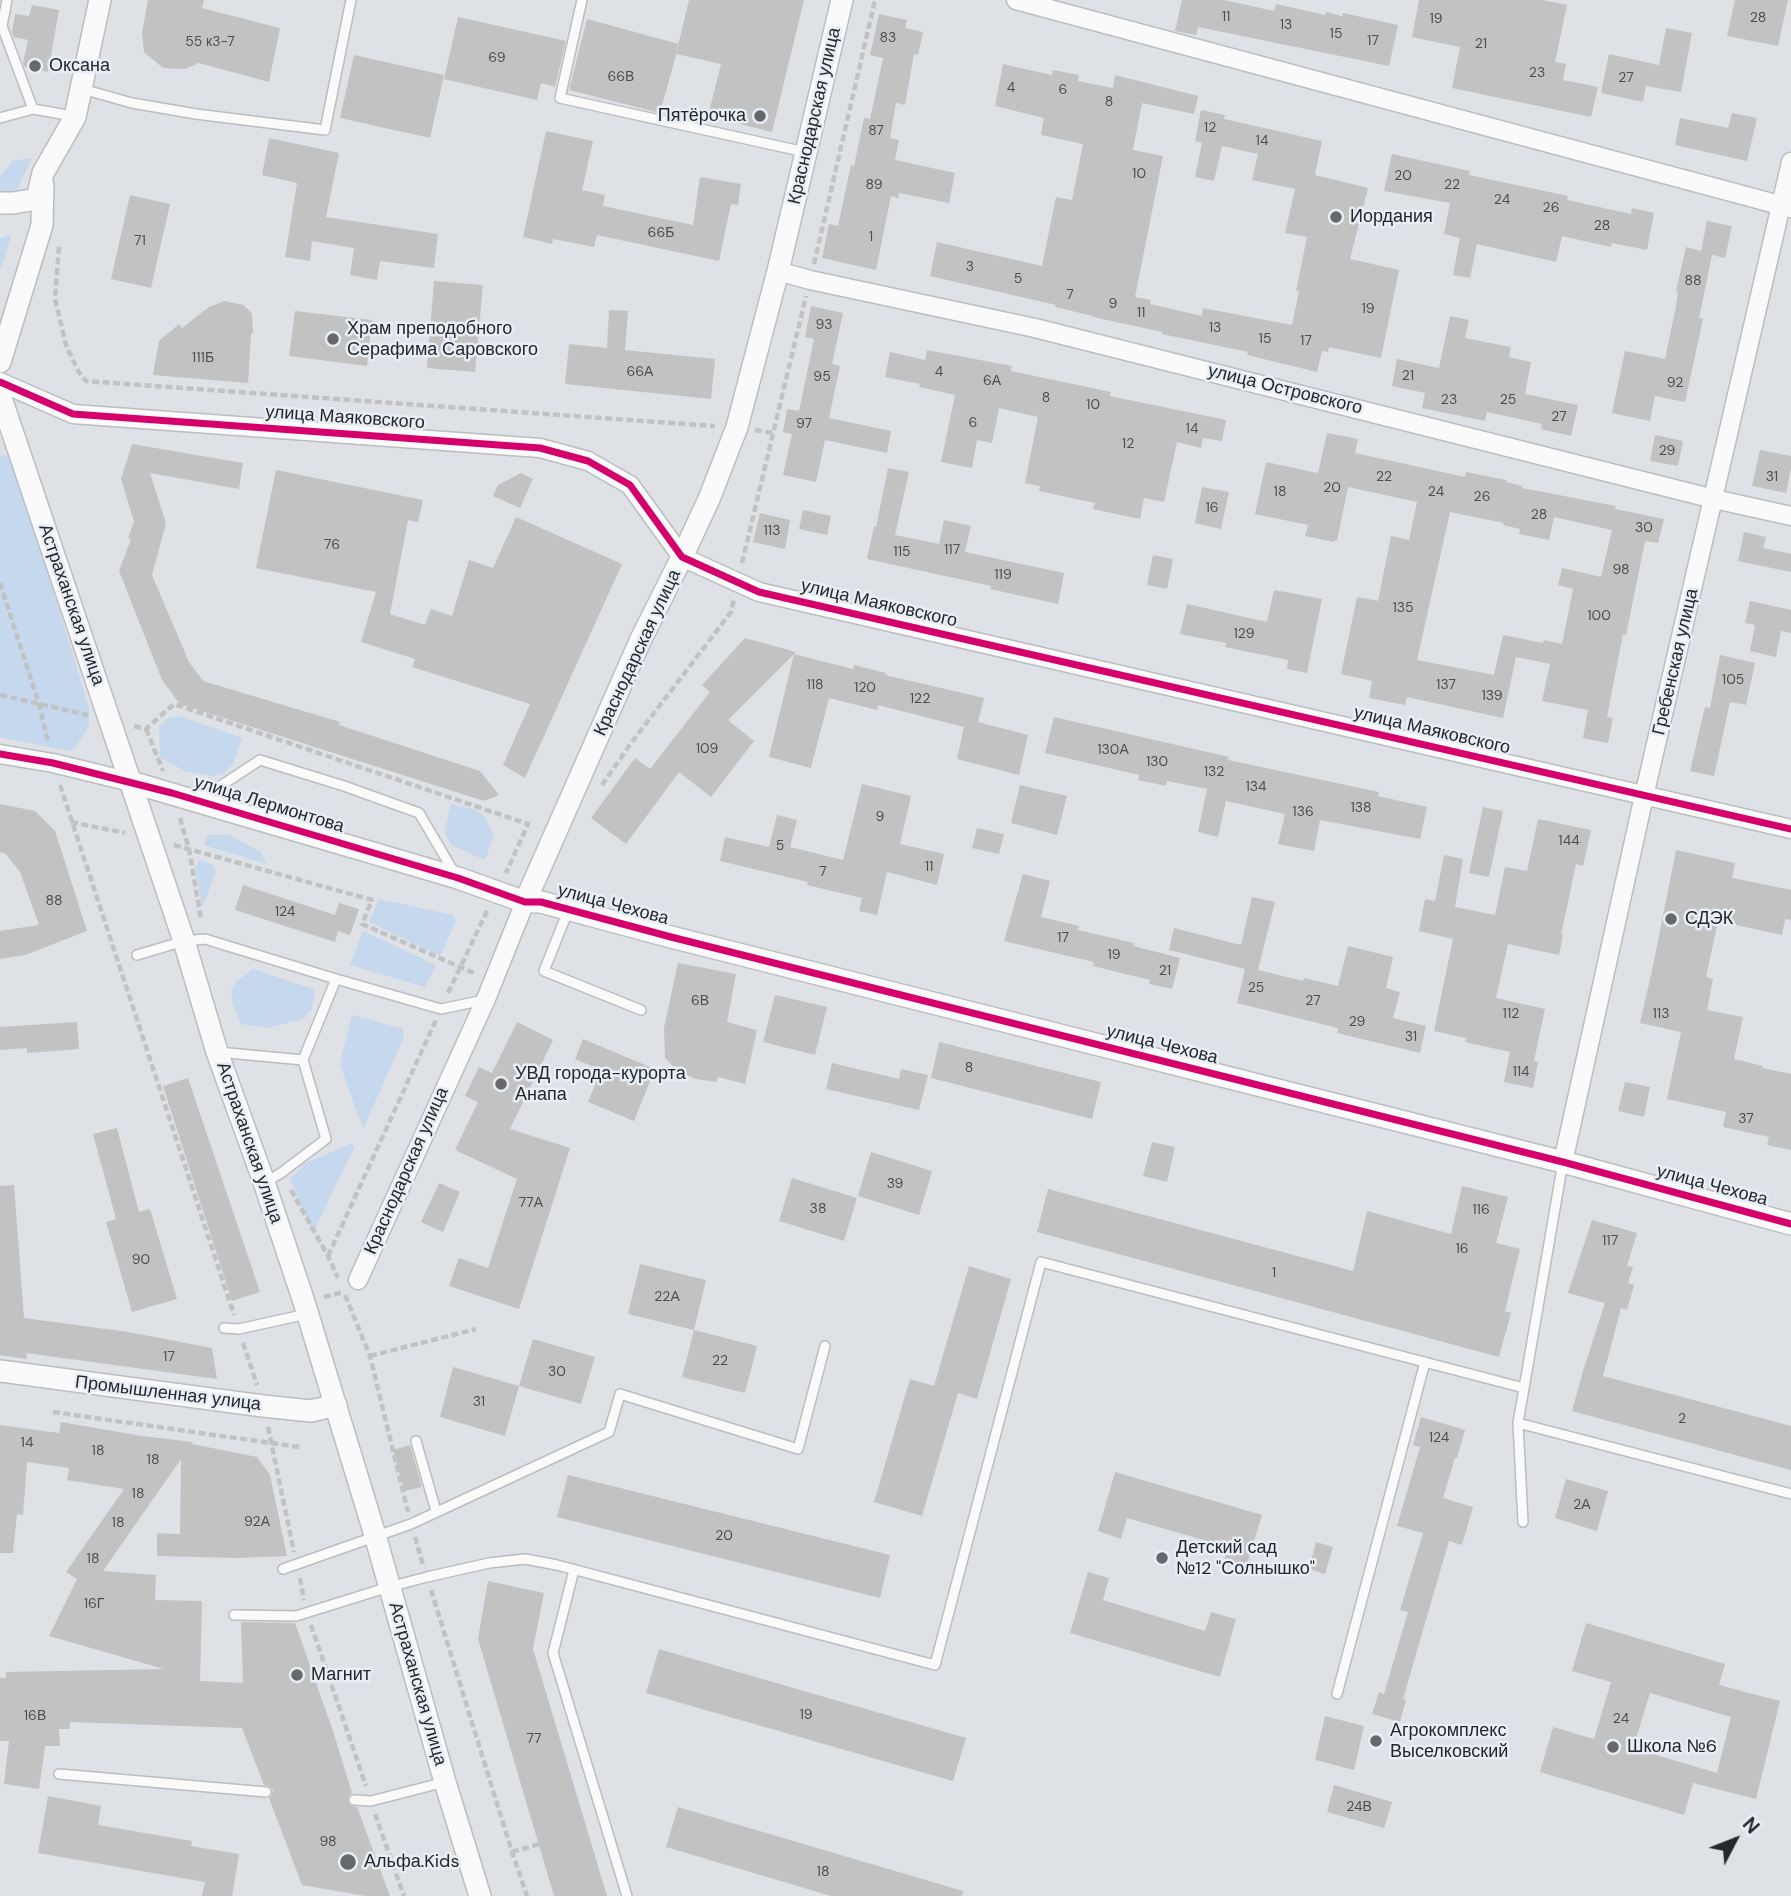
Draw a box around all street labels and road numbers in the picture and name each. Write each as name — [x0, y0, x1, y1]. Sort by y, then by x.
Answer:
street label: Краснодарская улица — [784, 25, 846, 207]
street label: улица Островского — [1206, 360, 1364, 420]
street label: улица Маяковского — [264, 402, 426, 434]
street label: Астраханская улица — [33, 521, 109, 689]
street label: Краснодарская улица — [590, 566, 686, 740]
street label: улица Маяковского — [799, 575, 959, 633]
street label: Гребенская улица — [1649, 587, 1703, 737]
street label: улица Маяковского — [1352, 702, 1512, 760]
street label: улица Лермонтова — [191, 772, 347, 838]
street label: улица Чехова — [555, 880, 671, 930]
street label: улица Чехова — [1104, 1021, 1220, 1069]
street label: Астраханская улица — [211, 1059, 287, 1227]
street label: Краснодарская улица — [360, 1084, 454, 1258]
street label: улица Чехова — [1654, 1161, 1770, 1211]
street label: Промышленная улица — [74, 1372, 262, 1416]
street label: Астраханская улица — [383, 1600, 451, 1768]

